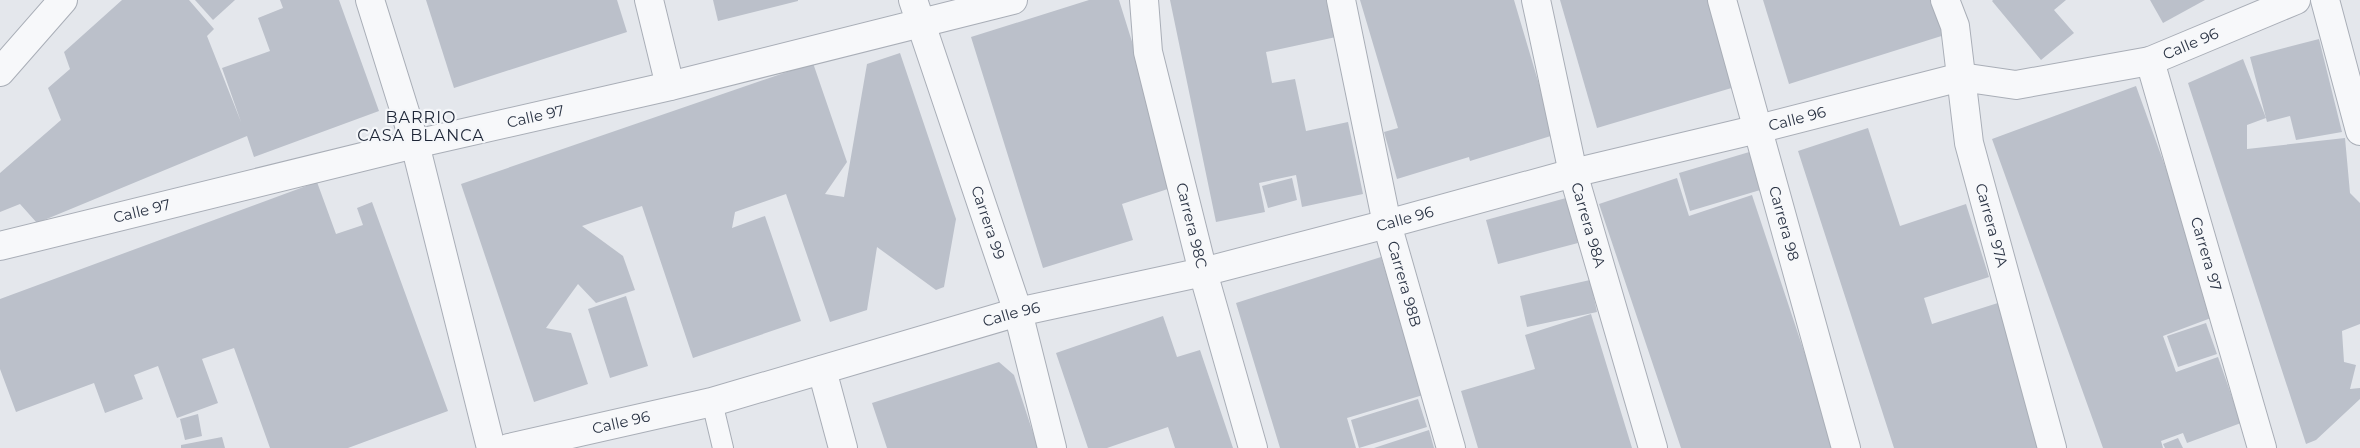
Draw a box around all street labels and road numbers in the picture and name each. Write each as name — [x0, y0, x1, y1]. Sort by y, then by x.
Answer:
street label: Calle 96 — [2160, 23, 2221, 64]
street label: Calle 97 — [505, 100, 566, 132]
street label: Calle 96 — [1766, 102, 1828, 135]
street label: Carrera 98A — [1567, 180, 1610, 270]
street label: Carrera 98C — [1172, 181, 1212, 271]
street label: Carrera 97A — [1971, 181, 2012, 269]
street label: Carrera 99 — [967, 183, 1010, 262]
street label: Carrera 98 — [1765, 184, 1804, 263]
street label: Calle 97 — [111, 194, 172, 227]
street label: Calle 96 — [1374, 202, 1436, 235]
street label: Carrera 97 — [2187, 215, 2226, 293]
street label: Carrera 98B — [1383, 239, 1426, 329]
street label: Calle 96 — [980, 298, 1042, 331]
street label: Calle 96 — [590, 406, 652, 438]

